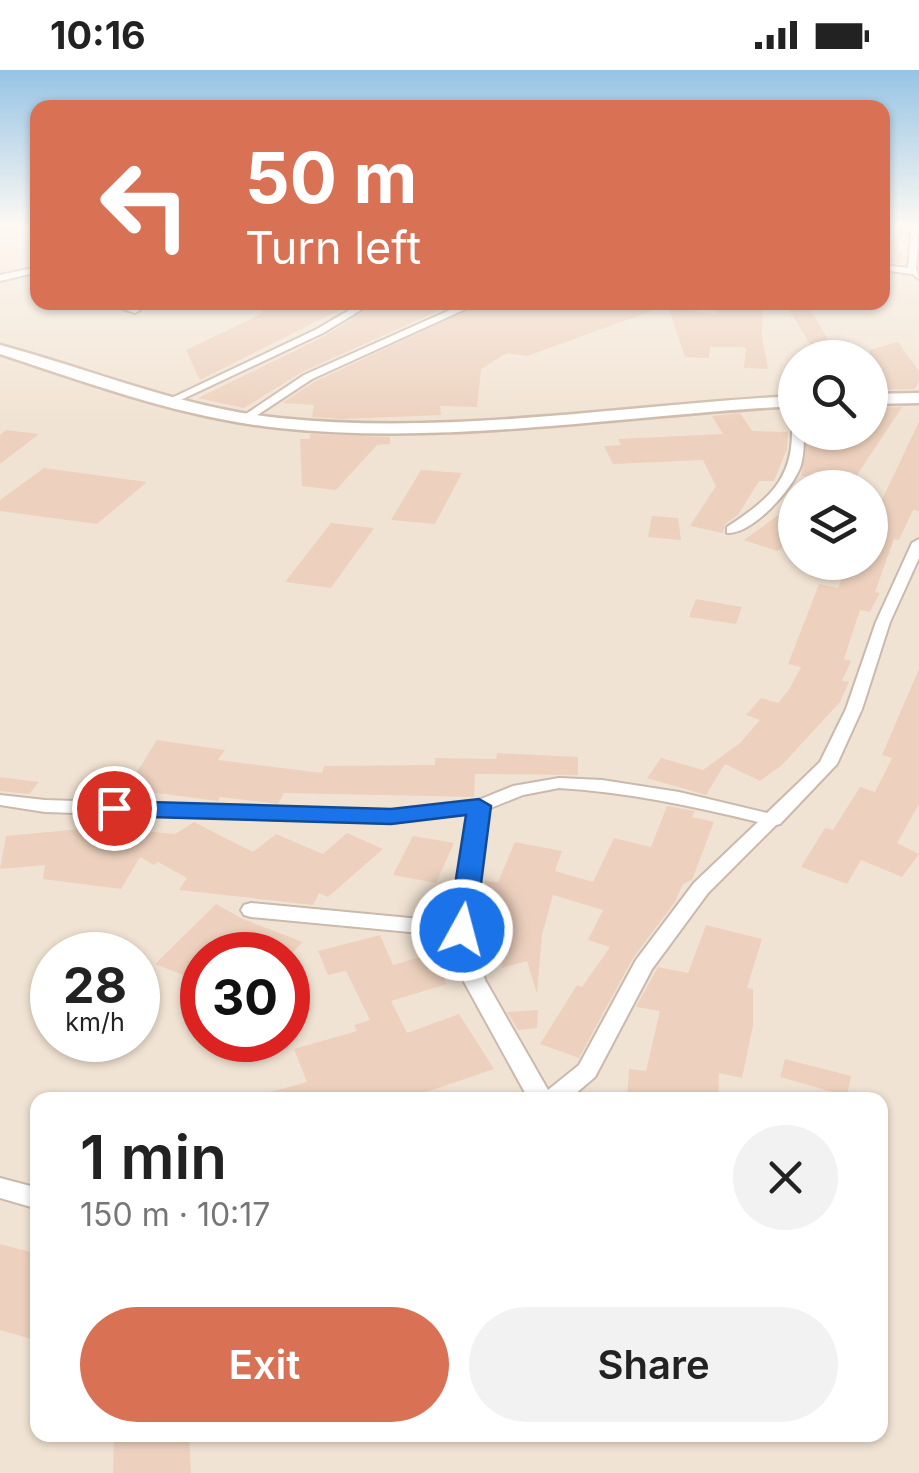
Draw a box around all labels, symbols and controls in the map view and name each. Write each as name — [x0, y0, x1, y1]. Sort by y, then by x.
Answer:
text: 10:16 — [50, 12, 146, 58]
text: 50 m — [245, 135, 417, 220]
icon: left — [80, 140, 210, 270]
text: Turn left — [245, 220, 421, 275]
map controls — [778, 340, 888, 580]
button: search — [778, 340, 888, 450]
button: layers — [778, 470, 888, 580]
pin — [72, 766, 157, 851]
icon: arrive — [87, 781, 142, 836]
position arrow — [410, 878, 514, 982]
speed limit sign: 30 — [180, 932, 310, 1062]
text: 28 — [63, 955, 127, 1015]
text: km/h — [65, 1007, 125, 1037]
text: 1 min — [80, 1121, 227, 1193]
button: close — [733, 1125, 838, 1230]
text: 150 m · 10:17 — [80, 1195, 270, 1234]
button: Exit — [80, 1307, 449, 1422]
button: Share — [469, 1307, 838, 1422]

